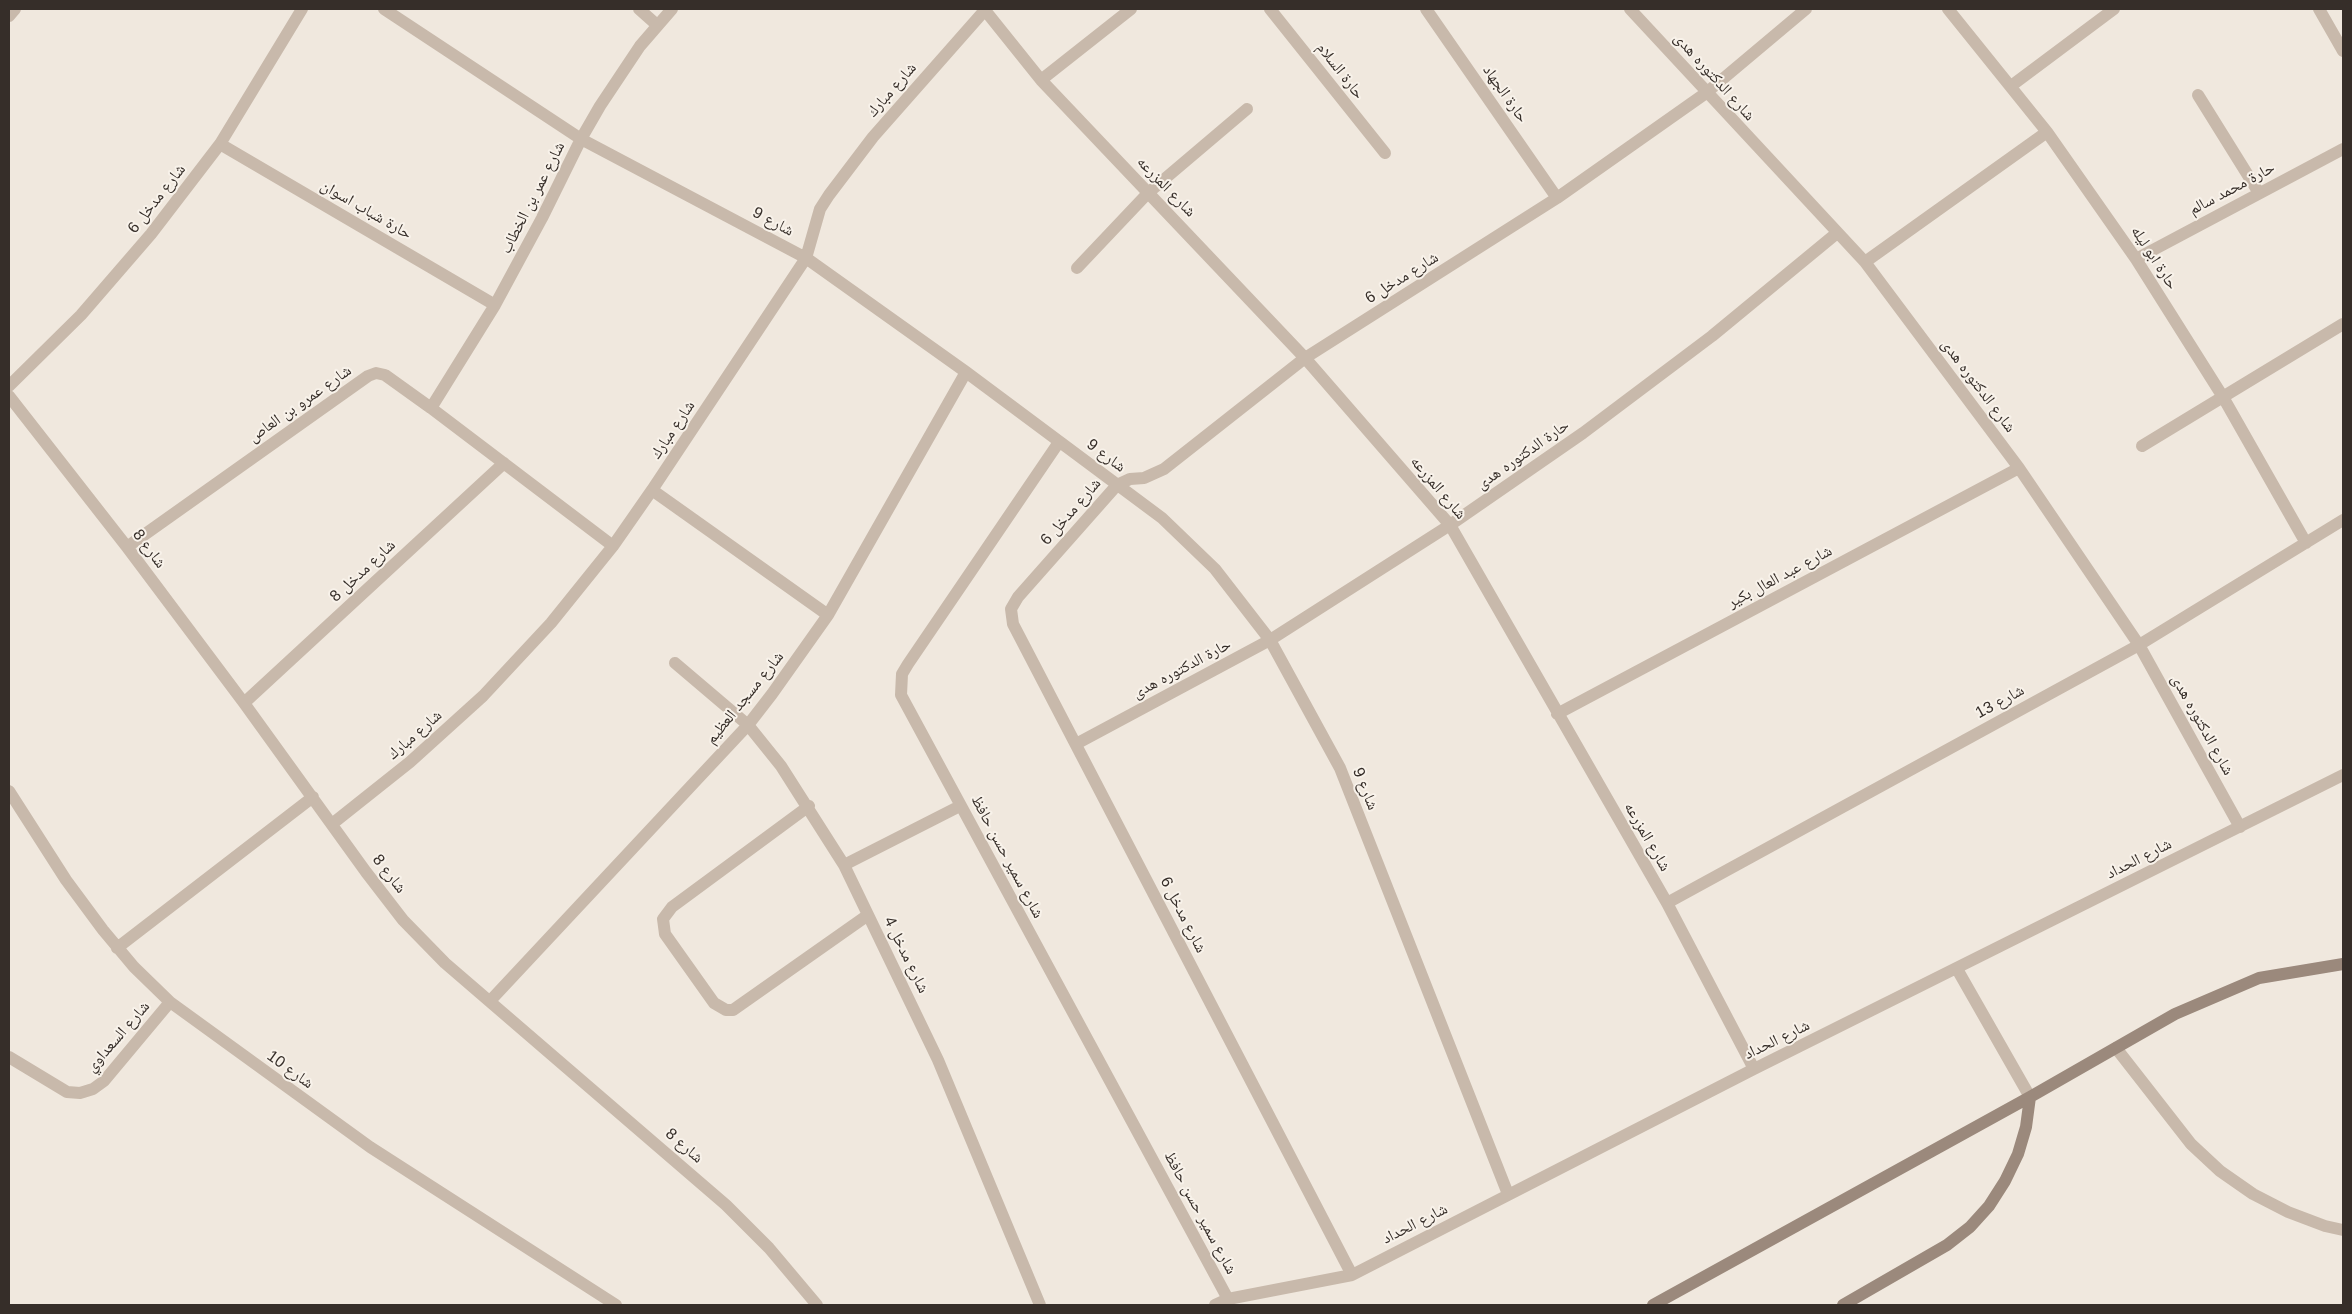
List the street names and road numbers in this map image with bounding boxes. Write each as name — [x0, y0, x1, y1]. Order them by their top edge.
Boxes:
street label: شارع الدكتوره هدى — [1669, 29, 1759, 125]
street label: حارة السلام — [1312, 39, 1368, 103]
street label: شارع مبارك — [863, 59, 921, 121]
street label: حارة الجهاد — [1478, 61, 1532, 127]
street label: شارع عمر بن الخطاب — [497, 139, 569, 257]
street label: شارع المزرعه — [1132, 153, 1200, 221]
street label: حارة محمد سالم — [2186, 158, 2278, 220]
street label: شارع مدخل 6 — [124, 160, 190, 238]
street label: حارة شباب اسوان — [317, 176, 415, 244]
street label: شارع 9 — [749, 203, 797, 241]
street label: حارة ابو ليله — [2126, 223, 2182, 293]
street label: شارع مدخل 6 — [1362, 248, 1442, 308]
street label: شارع الدكتوره هدى — [1937, 335, 2019, 437]
street label: شارع عمرو بن العاص — [245, 361, 355, 447]
street label: شارع مبارك — [647, 397, 699, 463]
street label: حارة الدكتوره هدى — [1473, 416, 1573, 494]
street label: شارع 9 — [1083, 435, 1129, 477]
street label: شارع المزرعه — [1406, 452, 1470, 524]
street label: شارع مدخل 6 — [1037, 474, 1105, 550]
street label: شارع 8 — [128, 526, 170, 572]
street label: شارع مدخل 8 — [326, 536, 400, 606]
street label: شارع عبد العال بكير — [1725, 541, 1835, 613]
street label: حارة الدكتوره هدى — [1129, 635, 1235, 703]
street label: شارع مسجد العظيم — [702, 648, 788, 748]
street label: شارع الدكتوره هدى — [2166, 671, 2238, 779]
street label: شارع 13 — [1972, 681, 2028, 723]
street label: شارع مبارك — [384, 706, 446, 764]
street label: شارع 9 — [1348, 765, 1382, 813]
street label: شارع سمير حسن حافظ — [966, 792, 1048, 922]
street label: شارع المزرعه — [1620, 799, 1674, 875]
street label: شارع الحداد — [2103, 834, 2175, 884]
street label: شارع 8 — [368, 851, 410, 897]
street label: شارع مدخل 6 — [1156, 874, 1210, 956]
street label: شارع مدخل 4 — [879, 914, 933, 996]
street label: شارع السعداوي — [82, 997, 154, 1077]
street label: شارع الحداد — [1741, 1016, 1813, 1064]
street label: شارع 10 — [263, 1047, 317, 1093]
street label: شارع 8 — [661, 1124, 707, 1168]
street label: شارع سمير حسن حافظ — [1159, 1148, 1241, 1278]
street label: شارع الحداد — [1379, 1199, 1451, 1249]

